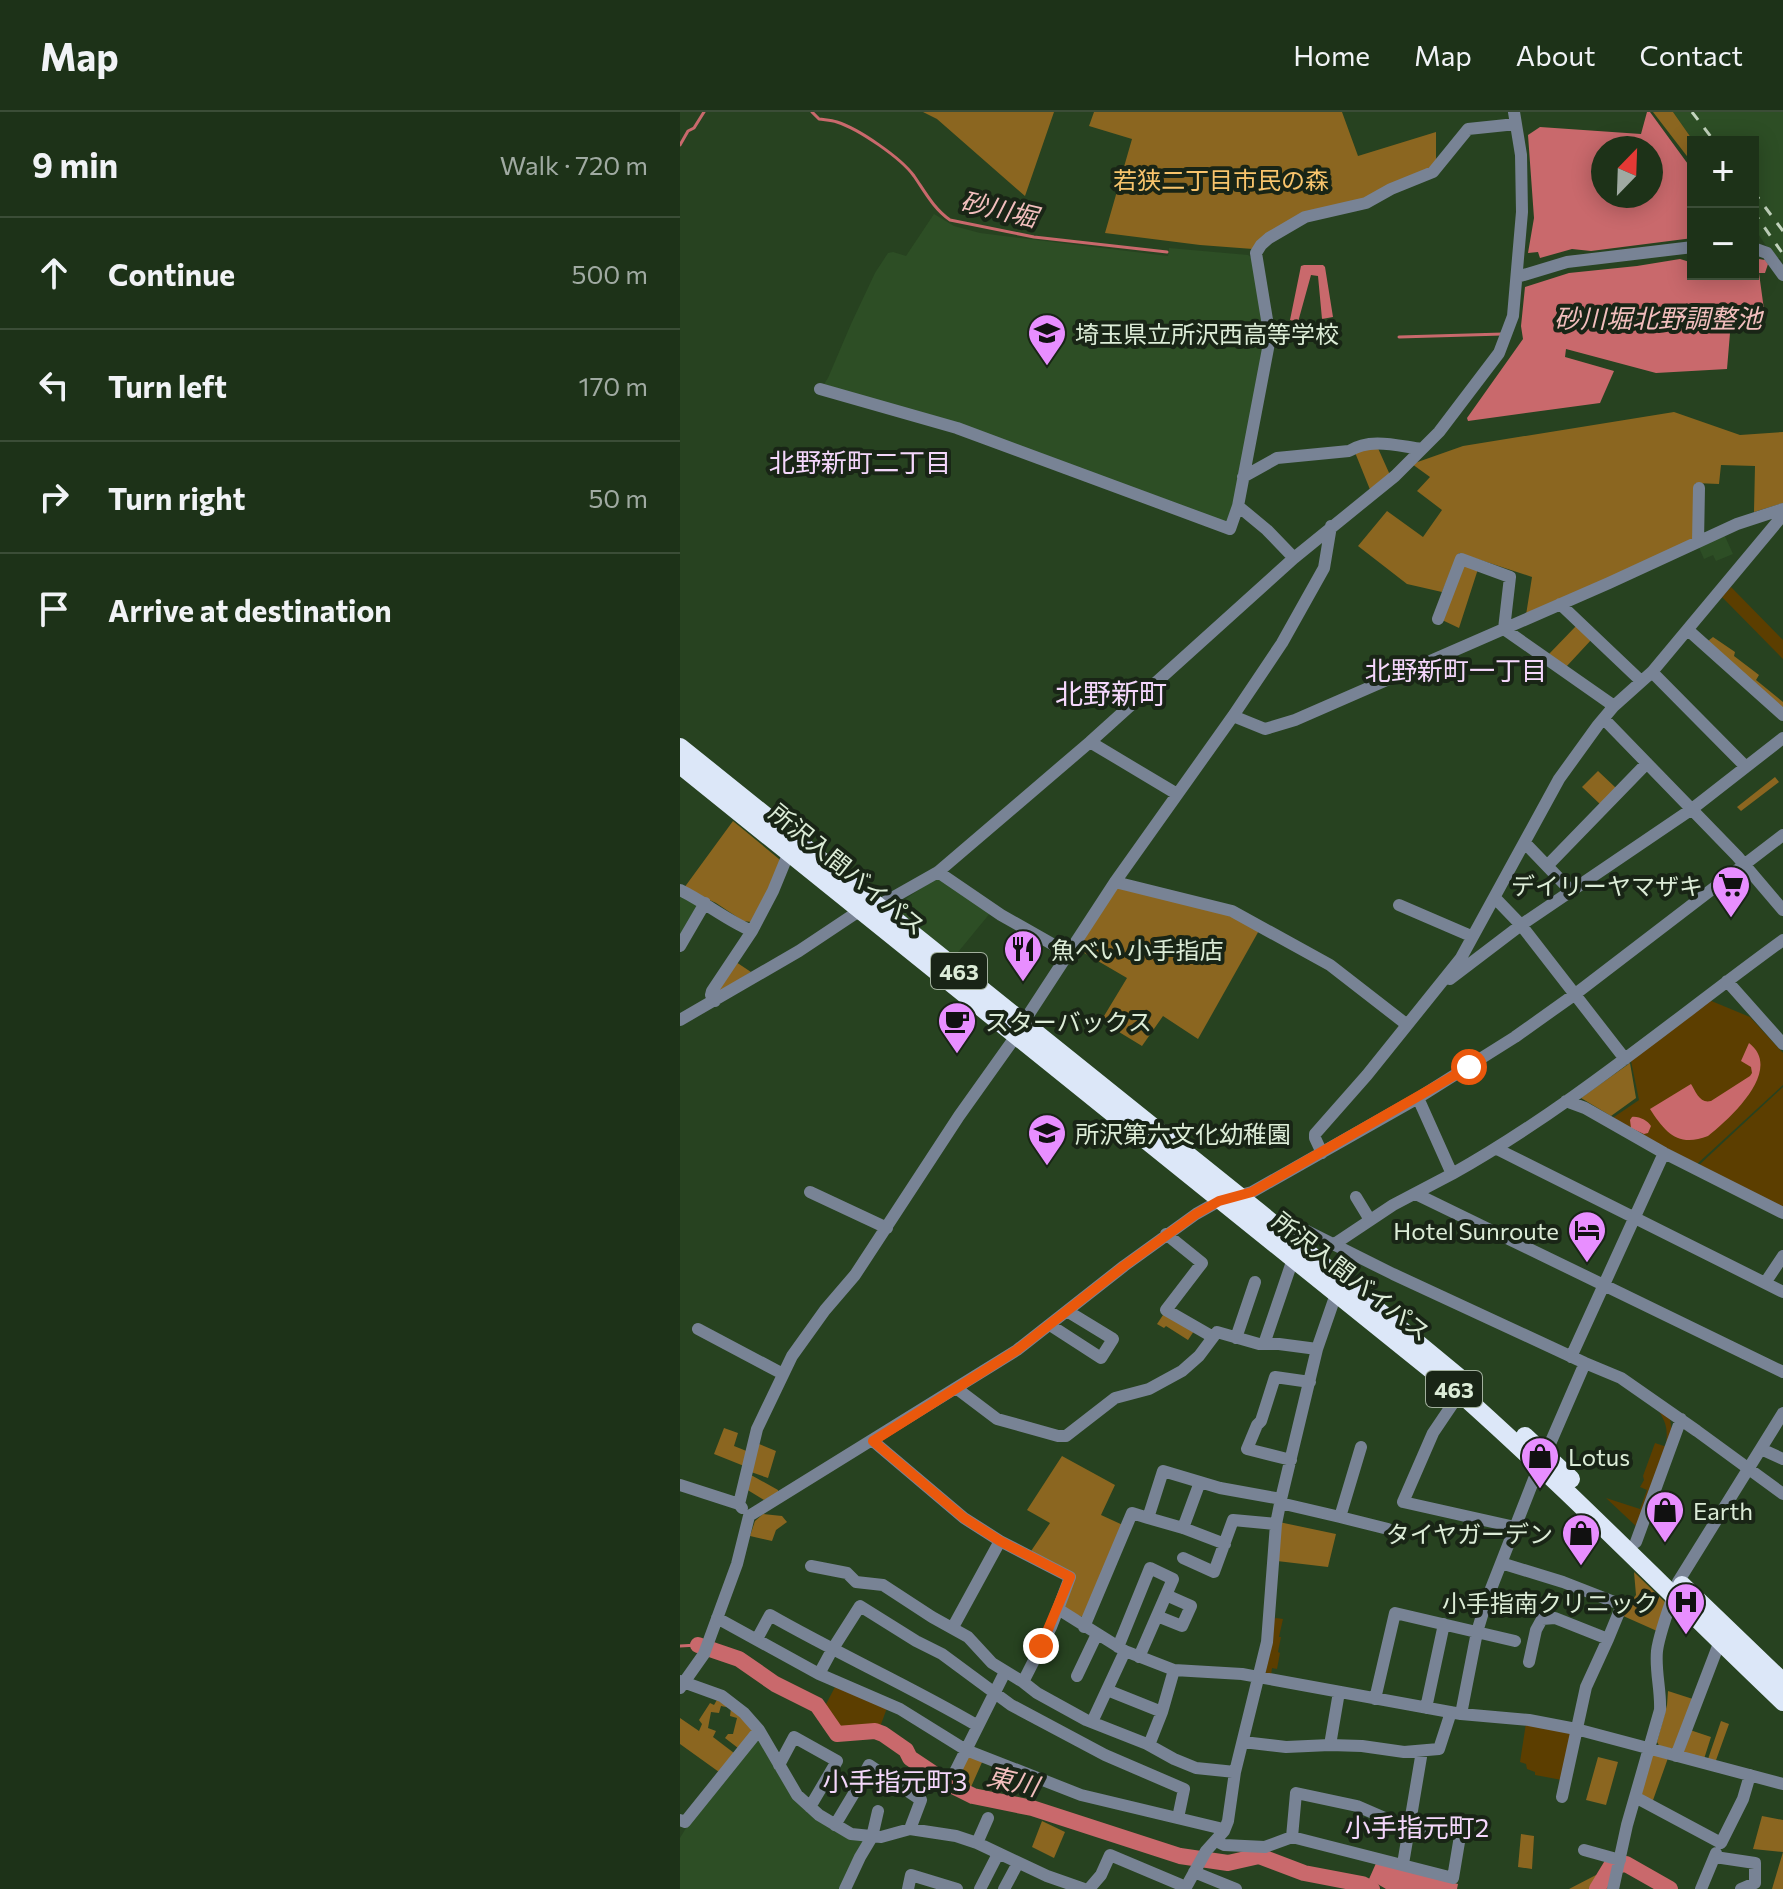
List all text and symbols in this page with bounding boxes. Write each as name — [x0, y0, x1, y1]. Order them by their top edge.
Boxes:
text: Map — [40, 32, 119, 79]
text: Home — [1293, 38, 1370, 72]
text: Map — [1414, 38, 1472, 72]
text: About — [1516, 38, 1596, 72]
text: Contact — [1640, 38, 1743, 72]
north arrow — [1591, 136, 1663, 208]
map controls — [1687, 136, 1759, 280]
button: + — [1687, 136, 1759, 208]
text: 9 min — [32, 143, 118, 185]
text: Walk · 720 m — [500, 149, 648, 180]
park label: 若狭二丁目市民の森 — [1113, 165, 1329, 194]
water label: 砂川堀 — [958, 184, 1044, 233]
button: − — [1687, 208, 1759, 280]
icon: ahead — [32, 251, 76, 295]
text: Continue — [108, 255, 235, 292]
text: 500 m — [571, 258, 648, 289]
water label: 砂川堀北野調整池 — [1554, 302, 1765, 333]
school or university icon: 埼玉県立所沢西高等学校 — [1026, 312, 1068, 367]
place label: 埼玉県立所沢西高等学校 — [1075, 319, 1339, 348]
icon: left — [32, 363, 76, 407]
text: Turn left — [108, 367, 227, 404]
text: 170 m — [579, 370, 648, 401]
district label: 北野新町二丁目 — [769, 446, 951, 477]
icon: right — [32, 475, 76, 519]
text: Turn right — [108, 479, 245, 516]
text: 50 m — [588, 482, 648, 513]
icon: arrive — [32, 587, 76, 631]
text: Arrive at destination — [108, 591, 392, 628]
district label: 北野新町一丁目 — [1365, 654, 1547, 685]
district label: 北野新町 — [1055, 676, 1167, 710]
street label: 所沢入間バイパス — [764, 797, 932, 941]
supermarket icon: デイリーヤマザキ — [1710, 864, 1752, 919]
place label: デイリーヤマザキ — [1511, 871, 1703, 900]
restaurant icon: 魚べい 小手指店 — [1002, 928, 1044, 983]
place label: 魚べい 小手指店 — [1051, 935, 1224, 964]
road number: 463 — [931, 953, 987, 989]
cafe icon: スターバックス — [936, 1000, 978, 1055]
place label: スターバックス — [985, 1007, 1152, 1036]
route start — [1451, 1049, 1487, 1085]
school or university icon: 所沢第六文化幼稚園 — [1026, 1112, 1068, 1167]
place label: 所沢第六文化幼稚園 — [1075, 1119, 1291, 1148]
street label: 所沢入間バイパス — [1268, 1206, 1436, 1346]
hotel icon: Hotel Sunroute — [1566, 1209, 1608, 1264]
place label: Hotel Sunroute — [1393, 1216, 1559, 1245]
road number: 463 — [1426, 1371, 1482, 1407]
shop icon: Lotus — [1519, 1435, 1561, 1490]
place label: Lotus — [1568, 1442, 1630, 1471]
shop icon: Earth — [1644, 1489, 1686, 1544]
place label: Earth — [1693, 1496, 1753, 1525]
shop icon: タイヤガーデン — [1560, 1512, 1602, 1567]
place label: タイヤガーデン — [1386, 1519, 1553, 1548]
hospital icon: 小手指南クリニック — [1665, 1581, 1707, 1636]
place label: 小手指南クリニック — [1442, 1588, 1658, 1617]
route end — [1023, 1628, 1059, 1664]
water label: 東川 — [984, 1759, 1045, 1802]
district label: 小手指元町3 — [823, 1765, 967, 1796]
district label: 小手指元町2 — [1345, 1811, 1489, 1842]

